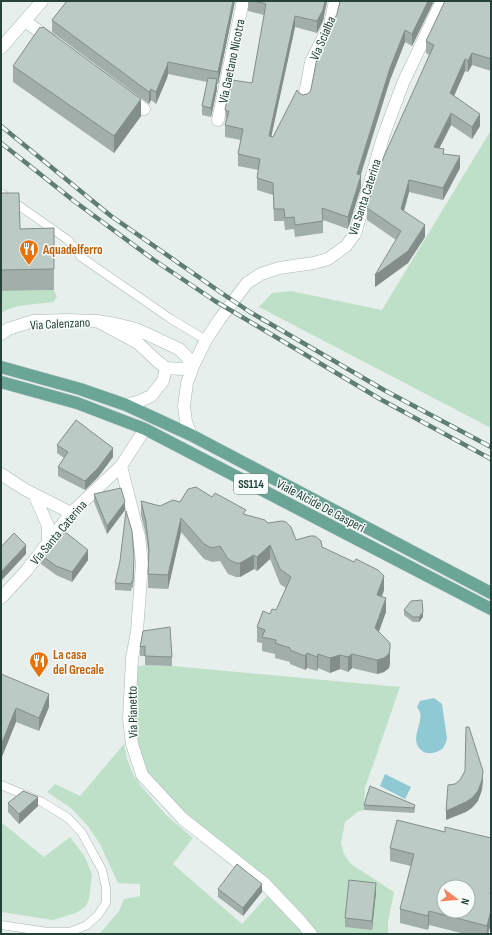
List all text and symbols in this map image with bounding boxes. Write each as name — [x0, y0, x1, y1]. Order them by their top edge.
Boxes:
street label: Via Scialba — [307, 14, 339, 63]
street label: Via Gaetano Nicotra — [215, 17, 249, 105]
street label: Via Santa Caterina — [345, 157, 385, 238]
restaurant icon: Aquadelferro — [18, 238, 40, 266]
place label: Aquadelferro — [42, 242, 103, 258]
street label: Via Calenzano — [30, 314, 91, 334]
road number: SS114 — [234, 474, 268, 494]
street label: Viale Alcide De Gasperi — [274, 476, 368, 536]
street label: Via Santa Caterina — [27, 497, 90, 568]
place label: La casa del Grecale — [53, 647, 104, 678]
restaurant icon: La casa del Grecale — [28, 650, 50, 678]
street label: Via Pianetto — [125, 686, 141, 738]
north arrow — [436, 879, 476, 919]
text: N — [458, 897, 472, 906]

